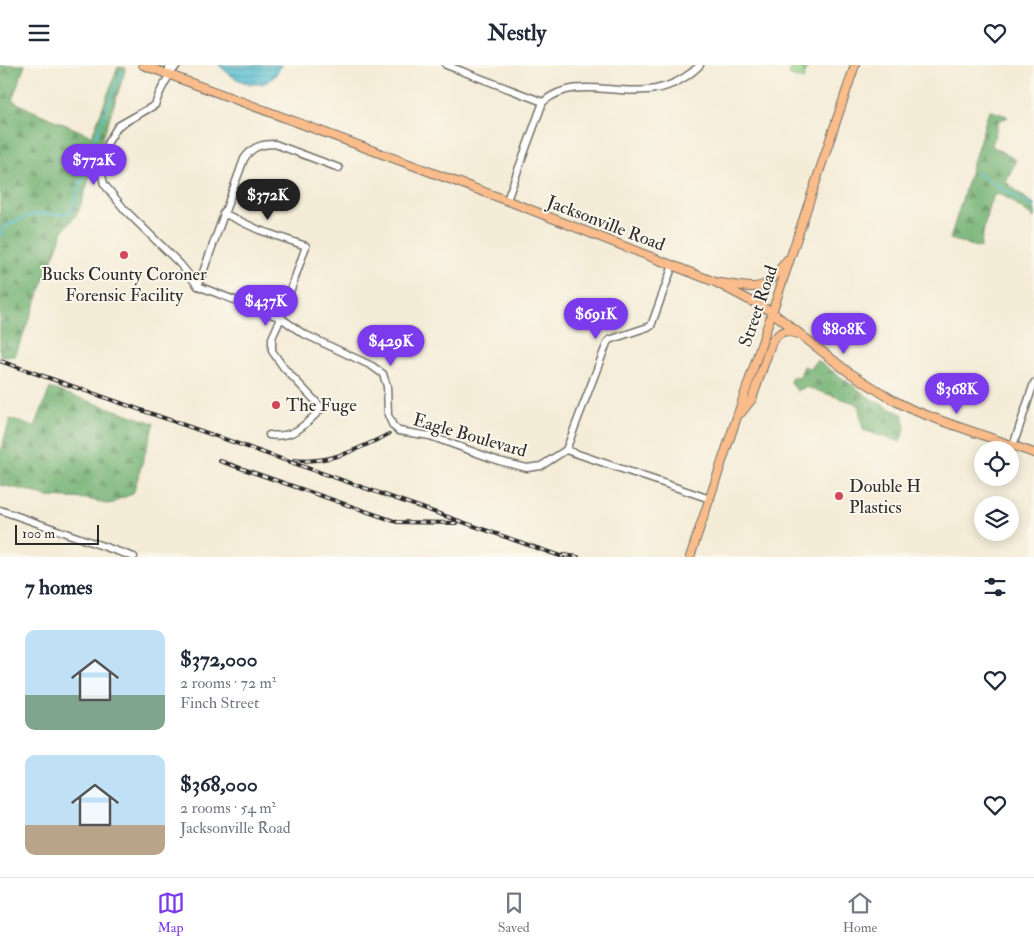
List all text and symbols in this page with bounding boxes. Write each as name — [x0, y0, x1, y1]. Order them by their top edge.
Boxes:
icon: menu — [25, 19, 53, 47]
text: Nestly — [488, 19, 546, 47]
icon: heart — [981, 19, 1009, 47]
pin: $772K — [59, 143, 129, 186]
text: $772K — [72, 150, 116, 170]
pin: $372K — [233, 179, 303, 221]
text: $372K — [247, 185, 289, 205]
street label: Jacksonville Road — [543, 190, 668, 257]
marker: Bucks County Coroner Forensic Facility — [118, 249, 130, 261]
street label: Street Road — [734, 262, 783, 350]
place label: Bucks County Coroner Forensic Facility — [41, 263, 207, 307]
pin: $437K — [231, 285, 301, 327]
text: $437K — [245, 291, 287, 311]
pin: $691K — [561, 297, 631, 340]
text: $691K — [575, 304, 617, 324]
pin: $808K — [809, 313, 879, 355]
text: $808K — [822, 319, 866, 339]
pin: $429K — [356, 325, 426, 367]
text: $429K — [368, 331, 414, 351]
pin: $368K — [922, 373, 992, 415]
text: $368K — [936, 379, 978, 399]
place label: The Fuge — [286, 394, 357, 417]
marker: The Fuge — [270, 399, 282, 411]
street label: Eagle Boulevard — [410, 408, 530, 463]
map controls — [974, 441, 1019, 541]
button: locate — [974, 441, 1019, 486]
place label: Double H Plastics — [849, 475, 921, 519]
marker: Double H Plastics — [833, 490, 845, 502]
button: layers — [974, 496, 1019, 541]
scale bar — [15, 522, 99, 545]
text: 100 m — [22, 525, 55, 542]
icon: filters — [981, 573, 1009, 601]
text: 7 homes — [25, 574, 92, 601]
text: $372,000 — [180, 646, 258, 673]
icon: home — [65, 650, 125, 710]
icon: heart — [981, 666, 1009, 694]
text: 2 rooms · 72 m² — [180, 673, 276, 693]
text: Finch Street — [180, 693, 259, 713]
text: $368,000 — [180, 771, 258, 798]
icon: home — [65, 775, 125, 835]
icon: heart — [981, 791, 1009, 819]
text: 2 rooms · 54 m² — [180, 798, 276, 818]
text: Jacksonville Road — [180, 818, 291, 838]
tab: Map — [157, 889, 185, 936]
tab: Saved — [498, 889, 530, 936]
tab: Home — [843, 889, 877, 936]

